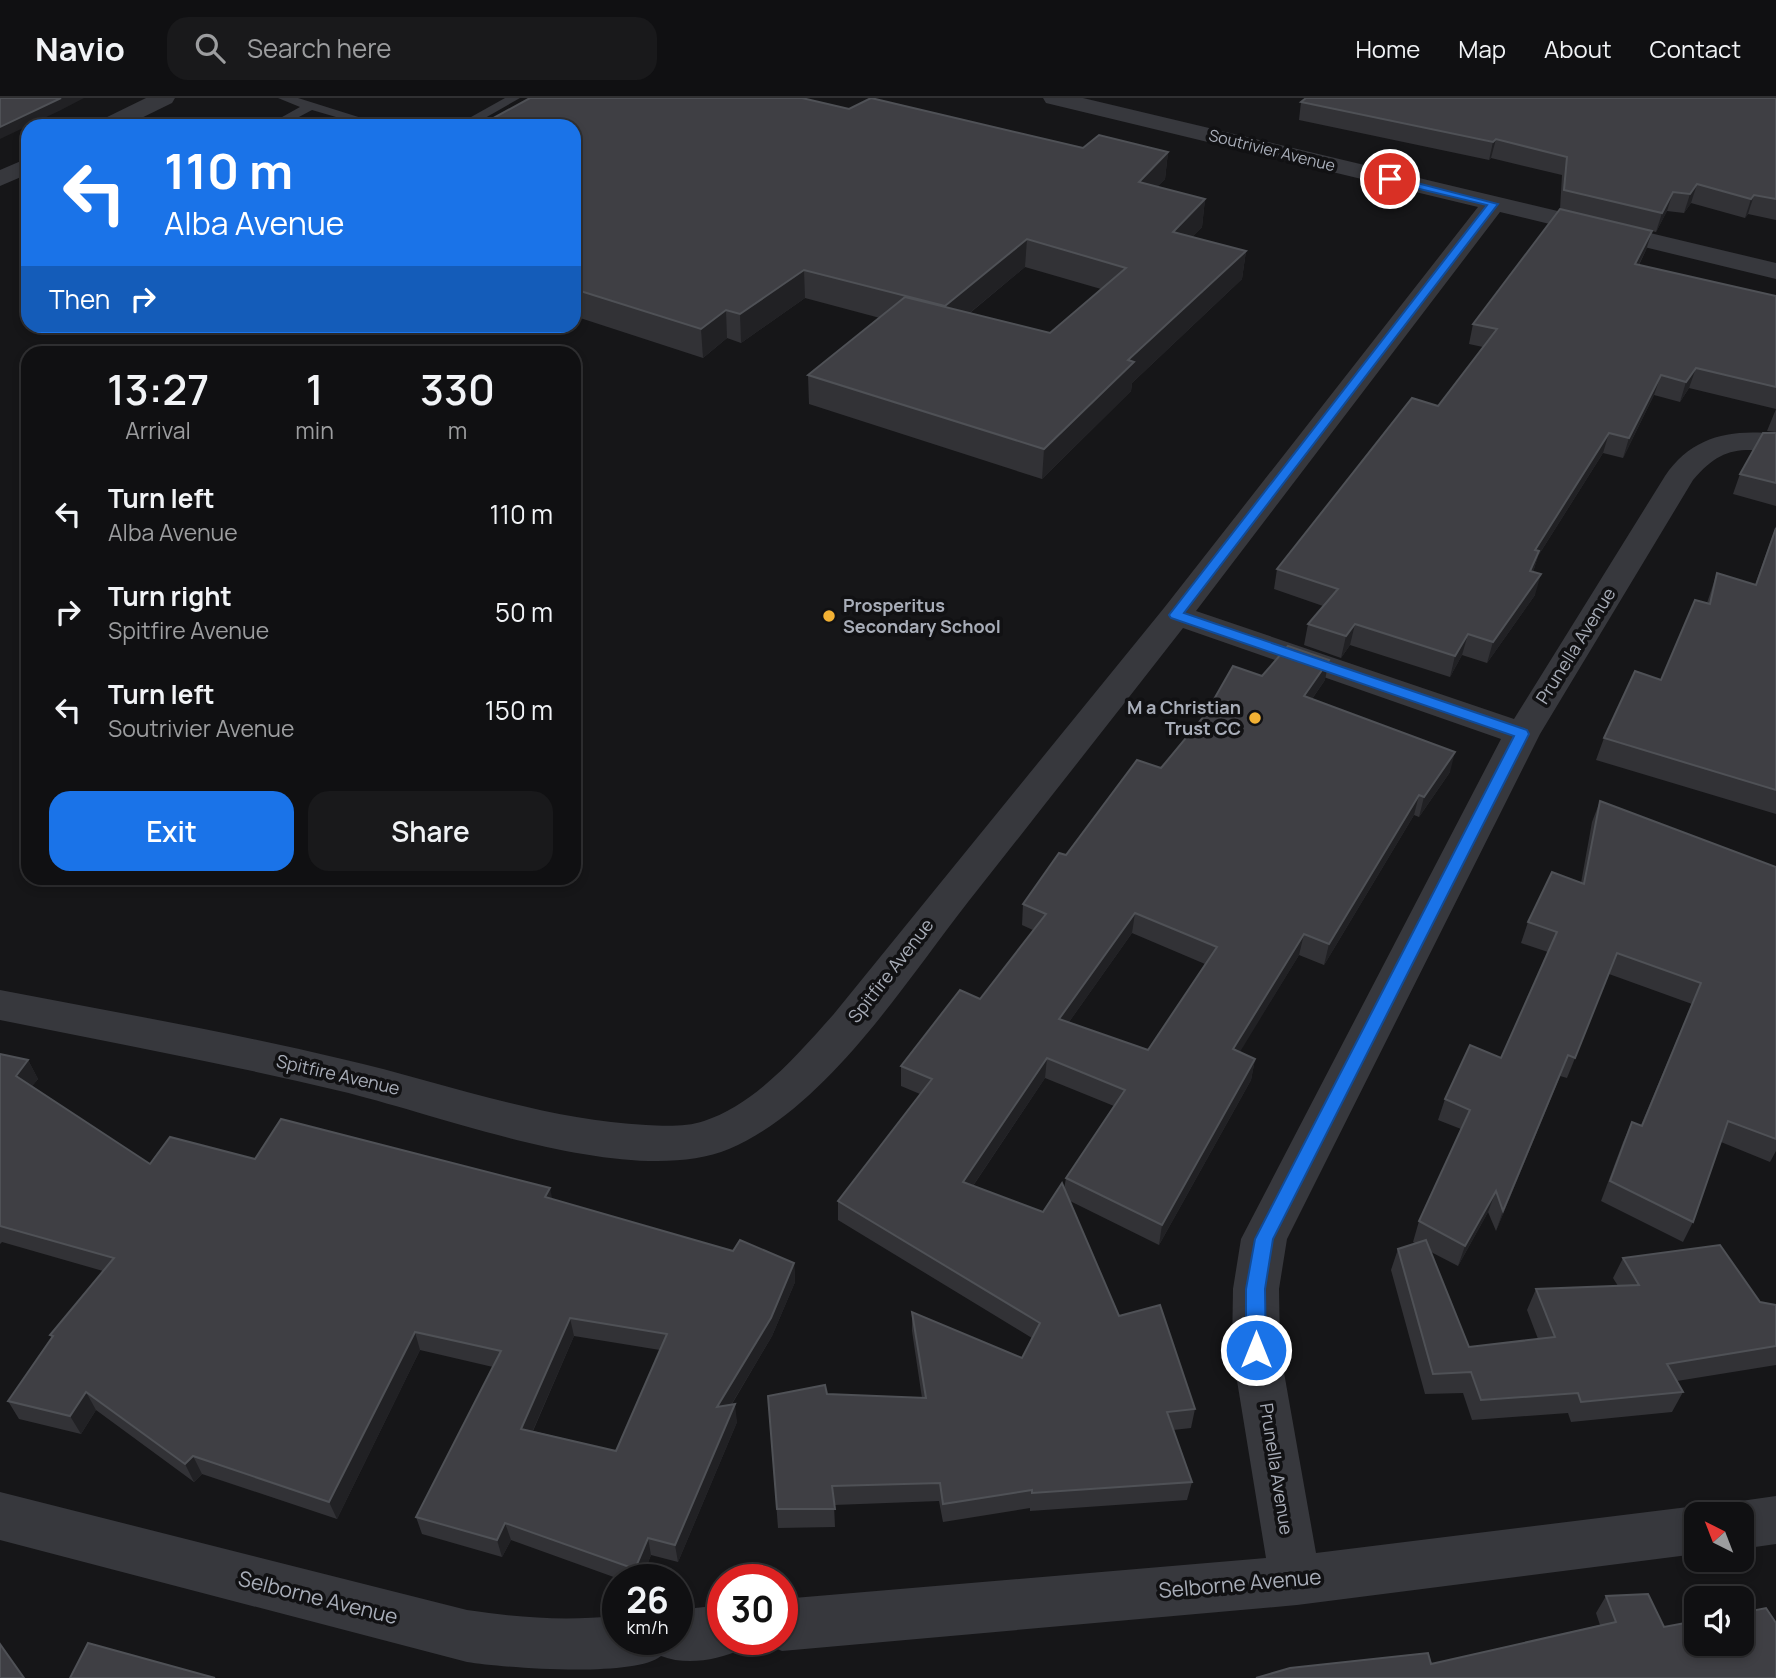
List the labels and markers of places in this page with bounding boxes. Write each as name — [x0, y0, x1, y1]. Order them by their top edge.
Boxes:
pin — [1360, 149, 1420, 209]
place label: Prosperitus Secondary School — [843, 593, 1001, 638]
marker: Prosperitus Secondary School — [821, 608, 837, 624]
place label: M a Christian Trust CC — [1127, 695, 1241, 740]
marker: M a Christian Trust CC — [1247, 710, 1263, 726]

